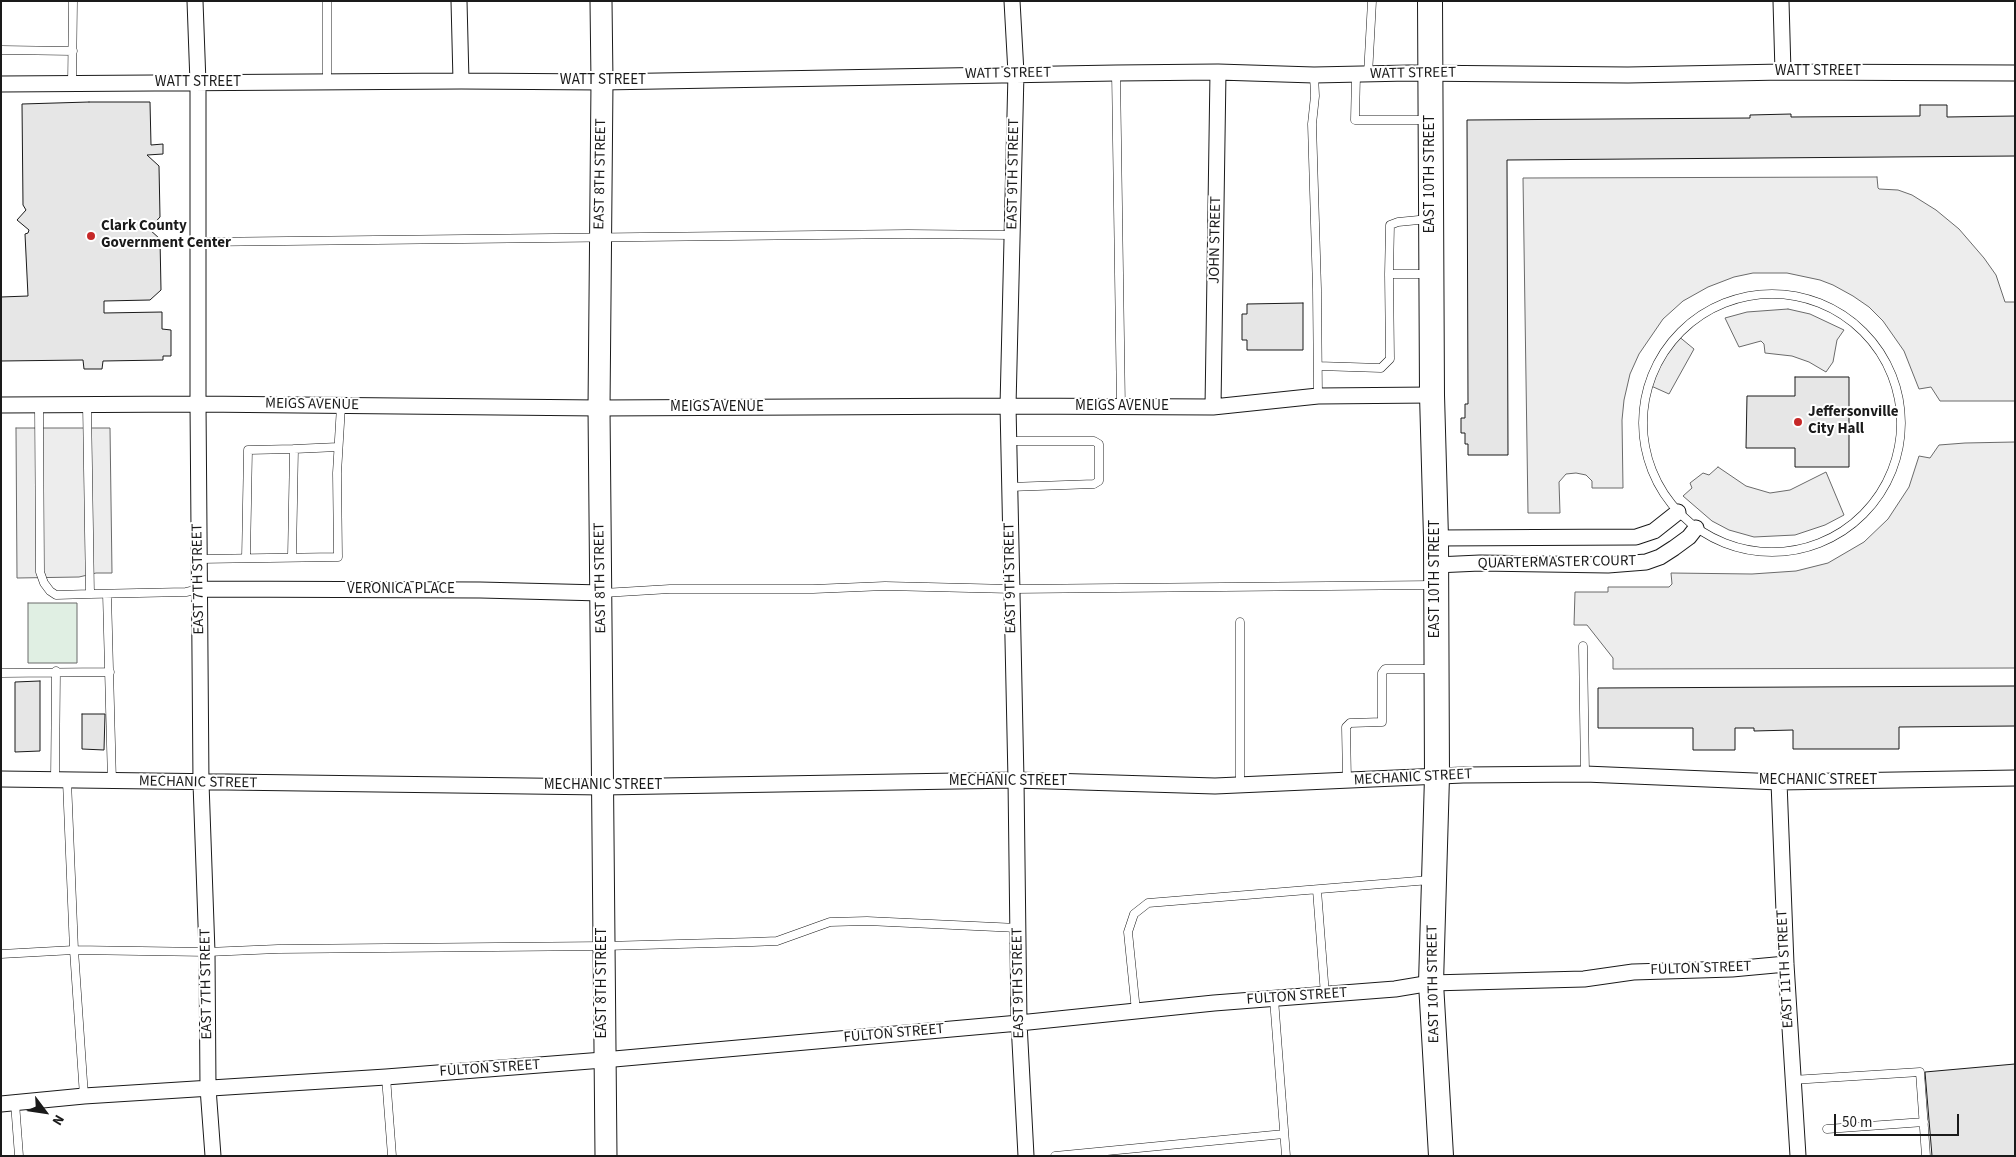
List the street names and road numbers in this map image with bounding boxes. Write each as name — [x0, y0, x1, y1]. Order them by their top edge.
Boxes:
street label: WATT STREET — [1775, 63, 1861, 81]
street label: WATT STREET — [965, 64, 1051, 84]
street label: WATT STREET — [1370, 64, 1456, 84]
street label: WATT STREET — [560, 72, 646, 90]
street label: WATT STREET — [155, 74, 241, 92]
street label: EAST 10TH STREET — [1422, 115, 1440, 233]
street label: EAST 8TH STREET — [591, 118, 611, 230]
street label: EAST 9TH STREET — [1004, 118, 1024, 230]
street label: JOHN STREET — [1206, 196, 1226, 284]
street label: MEIGS AVENUE — [265, 395, 359, 415]
street label: MEIGS AVENUE — [1075, 398, 1169, 416]
street label: MEIGS AVENUE — [670, 399, 764, 417]
street label: EAST 10TH STREET — [1427, 520, 1445, 638]
street label: EAST 8TH STREET — [591, 522, 611, 634]
street label: EAST 9TH STREET — [1001, 522, 1021, 634]
street label: EAST 7TH STREET — [189, 523, 209, 635]
street label: QUARTERMASTER COURT — [1477, 553, 1637, 573]
street label: VERONICA PLACE — [347, 581, 455, 599]
street label: MECHANIC STREET — [1353, 766, 1473, 790]
street label: MECHANIC STREET — [1759, 772, 1877, 790]
street label: MECHANIC STREET — [139, 773, 257, 793]
street label: MECHANIC STREET — [949, 773, 1067, 791]
street label: MECHANIC STREET — [544, 777, 662, 795]
street label: EAST 11TH STREET — [1774, 909, 1798, 1029]
street label: EAST 10TH STREET — [1424, 925, 1444, 1043]
street label: EAST 8TH STREET — [594, 927, 612, 1039]
street label: EAST 9TH STREET — [1009, 927, 1029, 1039]
street label: EAST 7TH STREET — [197, 928, 217, 1040]
street label: FULTON STREET — [1650, 958, 1752, 980]
street label: FULTON STREET — [1246, 984, 1348, 1010]
street label: FULTON STREET — [843, 1021, 945, 1047]
street label: FULTON STREET — [439, 1056, 541, 1082]

